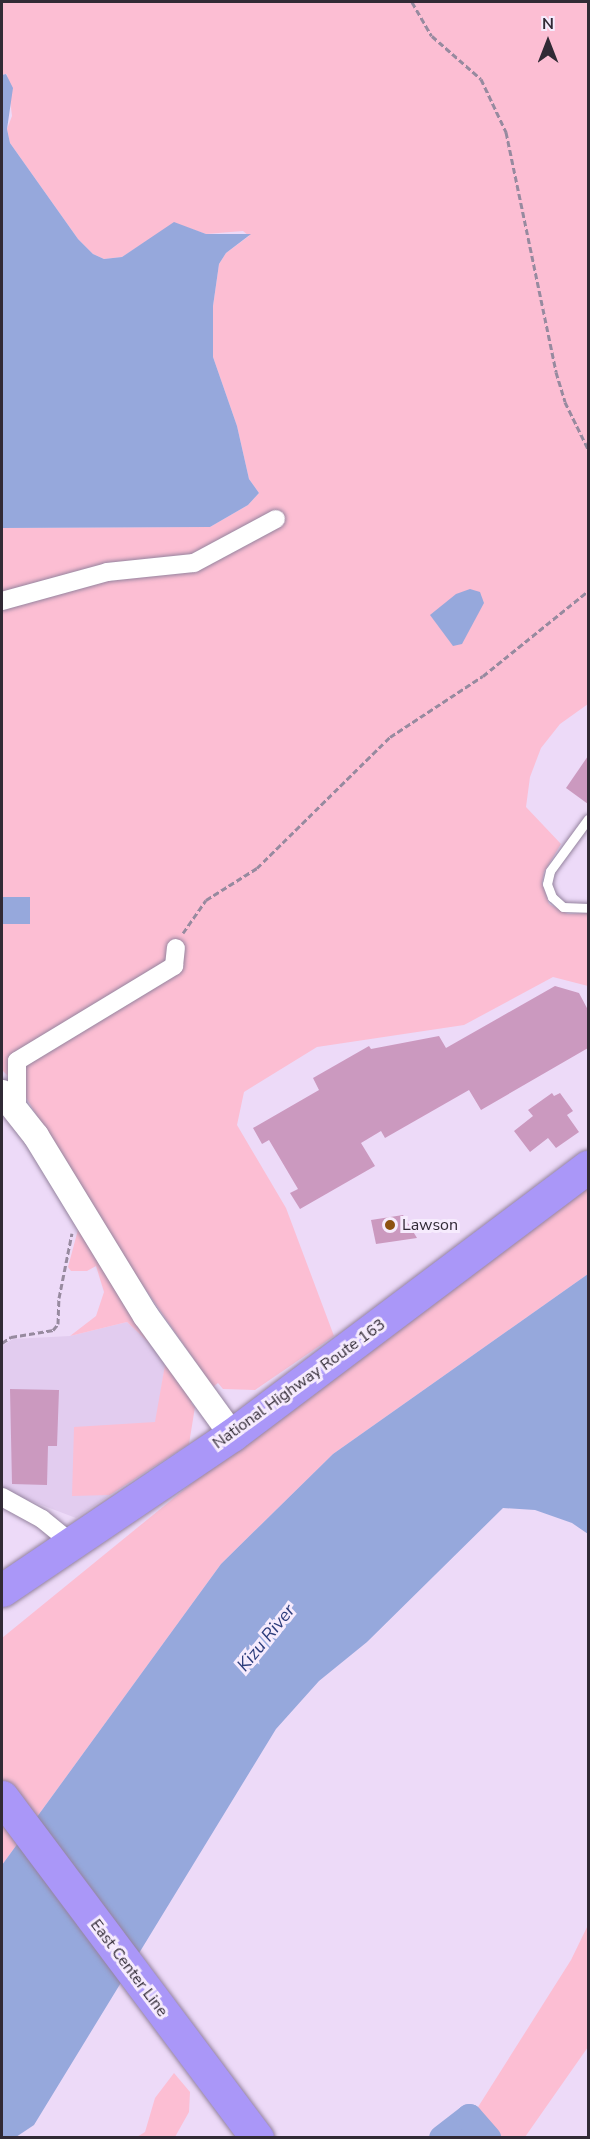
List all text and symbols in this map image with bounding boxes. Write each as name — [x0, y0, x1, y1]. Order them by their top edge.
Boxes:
north arrow — [518, 12, 578, 72]
text: N — [542, 13, 554, 35]
place label: Lawson — [402, 1215, 458, 1235]
marker: Lawson — [383, 1218, 397, 1232]
street label: National Highway Route 163 — [209, 1315, 389, 1453]
water label: Kizu River — [232, 1600, 300, 1676]
street label: East Center Line — [86, 1916, 172, 2020]

